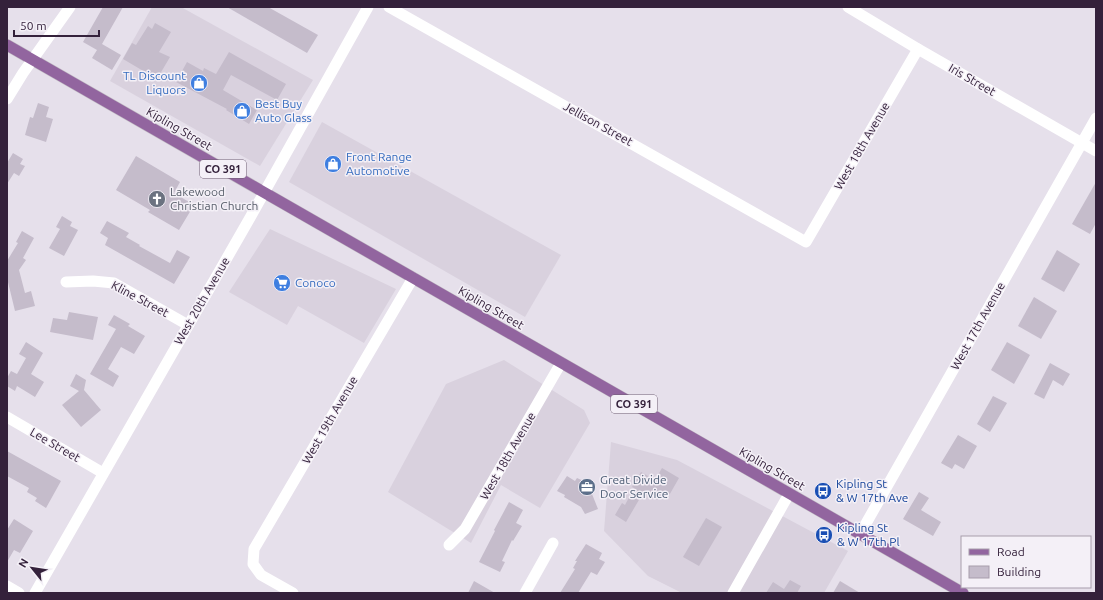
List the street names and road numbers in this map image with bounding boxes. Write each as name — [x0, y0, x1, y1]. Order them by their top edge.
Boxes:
street label: Iris Street — [946, 61, 998, 98]
street label: Jellison Street — [561, 99, 635, 148]
street label: West 18th Avenue — [831, 100, 892, 192]
street label: Kipling Street — [144, 105, 215, 153]
road number: CO 391 — [200, 160, 246, 178]
street label: West 20th Avenue — [171, 255, 232, 347]
street label: Kline Street — [109, 278, 171, 319]
street label: West 17th Avenue — [948, 280, 1007, 372]
street label: Kipling Street — [456, 284, 527, 332]
street label: West 19th Avenue — [299, 374, 360, 466]
road number: CO 391 — [611, 395, 657, 413]
street label: West 18th Avenue — [477, 410, 538, 502]
street label: Lee Street — [28, 425, 83, 464]
street label: Kipling Street — [737, 445, 808, 493]

